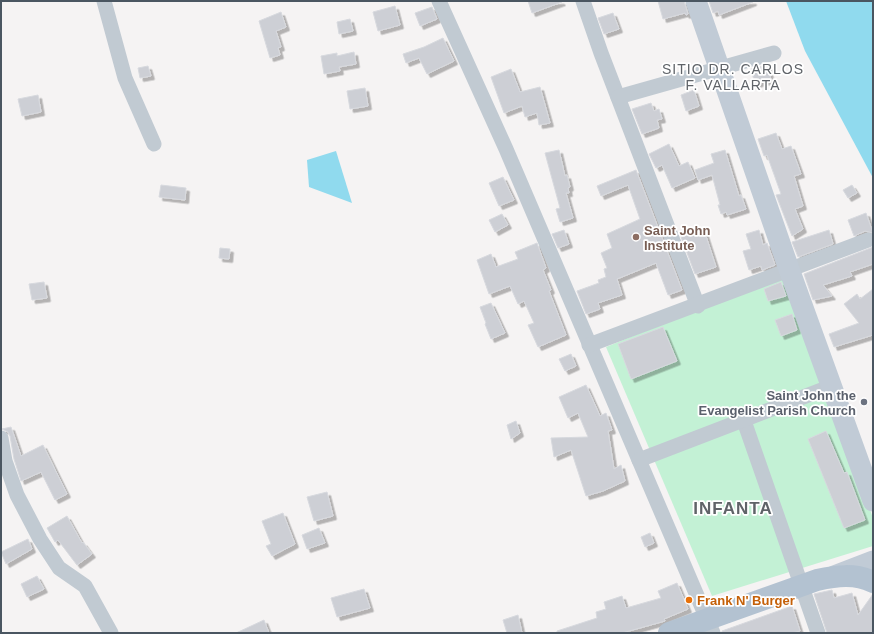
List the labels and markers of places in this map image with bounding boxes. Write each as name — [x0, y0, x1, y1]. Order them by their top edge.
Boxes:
place label: Saint John Institute — [644, 223, 711, 253]
marker: Saint John Institute — [631, 232, 641, 242]
place label: Saint John the Evangelist Parish Church — [699, 388, 856, 418]
marker: Saint John the Evangelist Parish Church — [859, 397, 869, 407]
place label: Frank N' Burger — [697, 593, 795, 608]
marker: Frank N' Burger — [684, 595, 694, 605]

